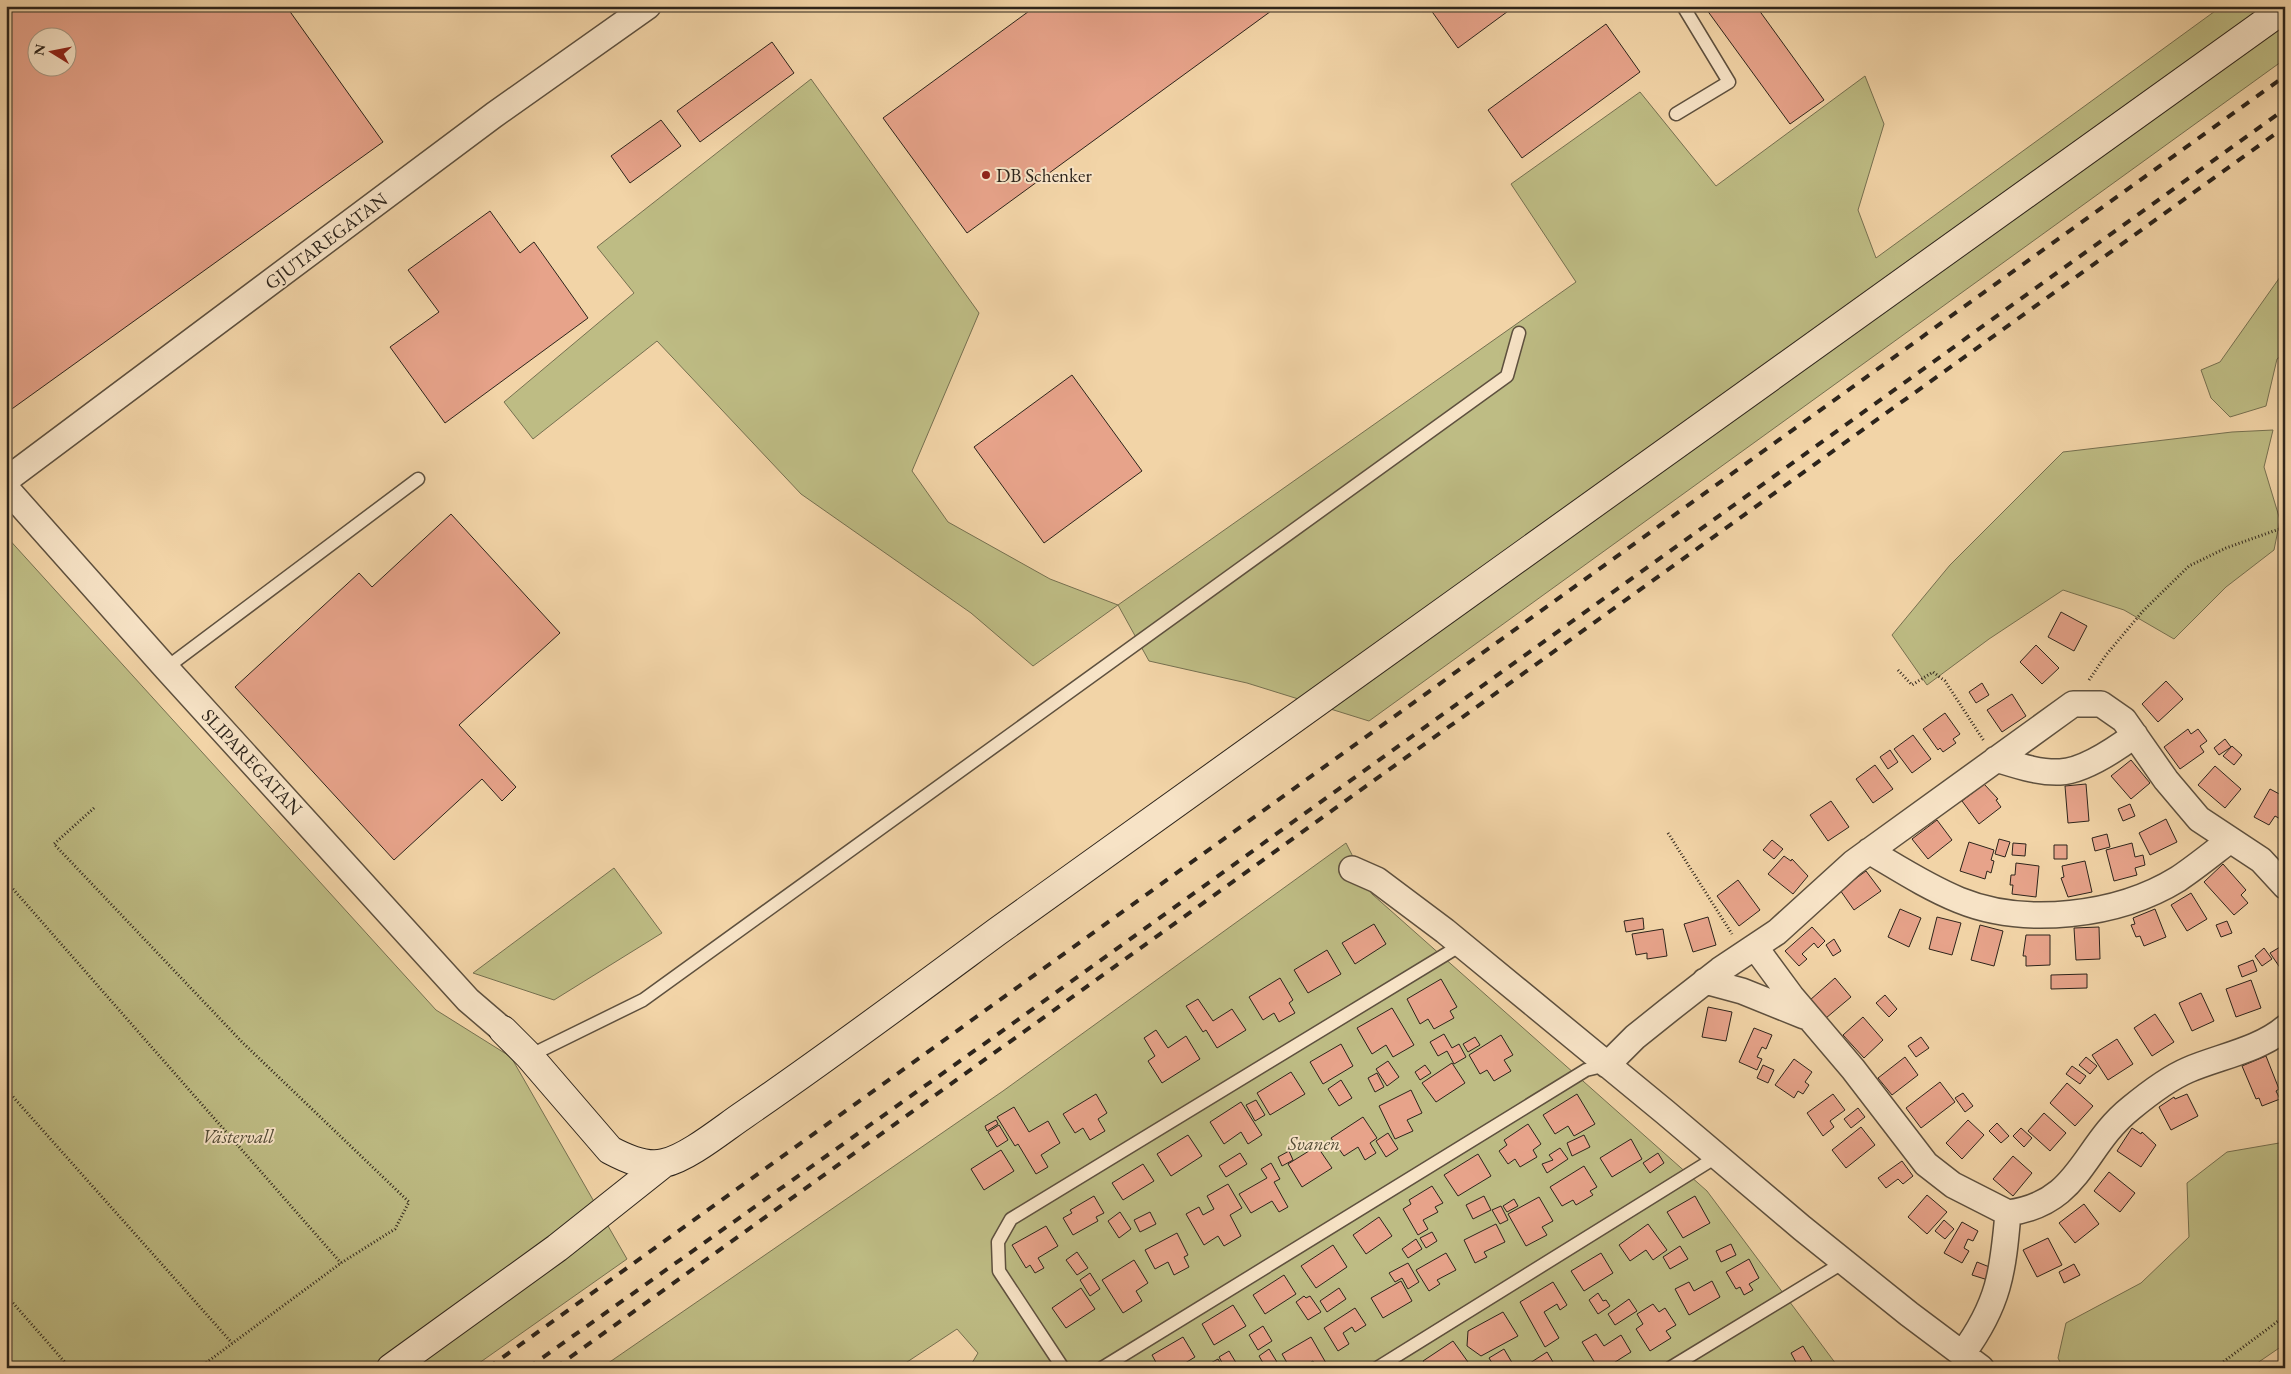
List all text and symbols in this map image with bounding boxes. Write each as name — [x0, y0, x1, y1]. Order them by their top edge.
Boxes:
north arrow — [28, 28, 78, 78]
text: N — [29, 42, 49, 57]
place label: DB Schenker — [996, 163, 1092, 188]
marker: DB Schenker — [980, 169, 992, 181]
street label: GJUTAREGATAN — [260, 187, 392, 295]
street label: SLIPAREGATAN — [196, 703, 308, 821]
park label: Västervall — [202, 1124, 274, 1149]
park label: Svanen — [1287, 1131, 1340, 1156]

